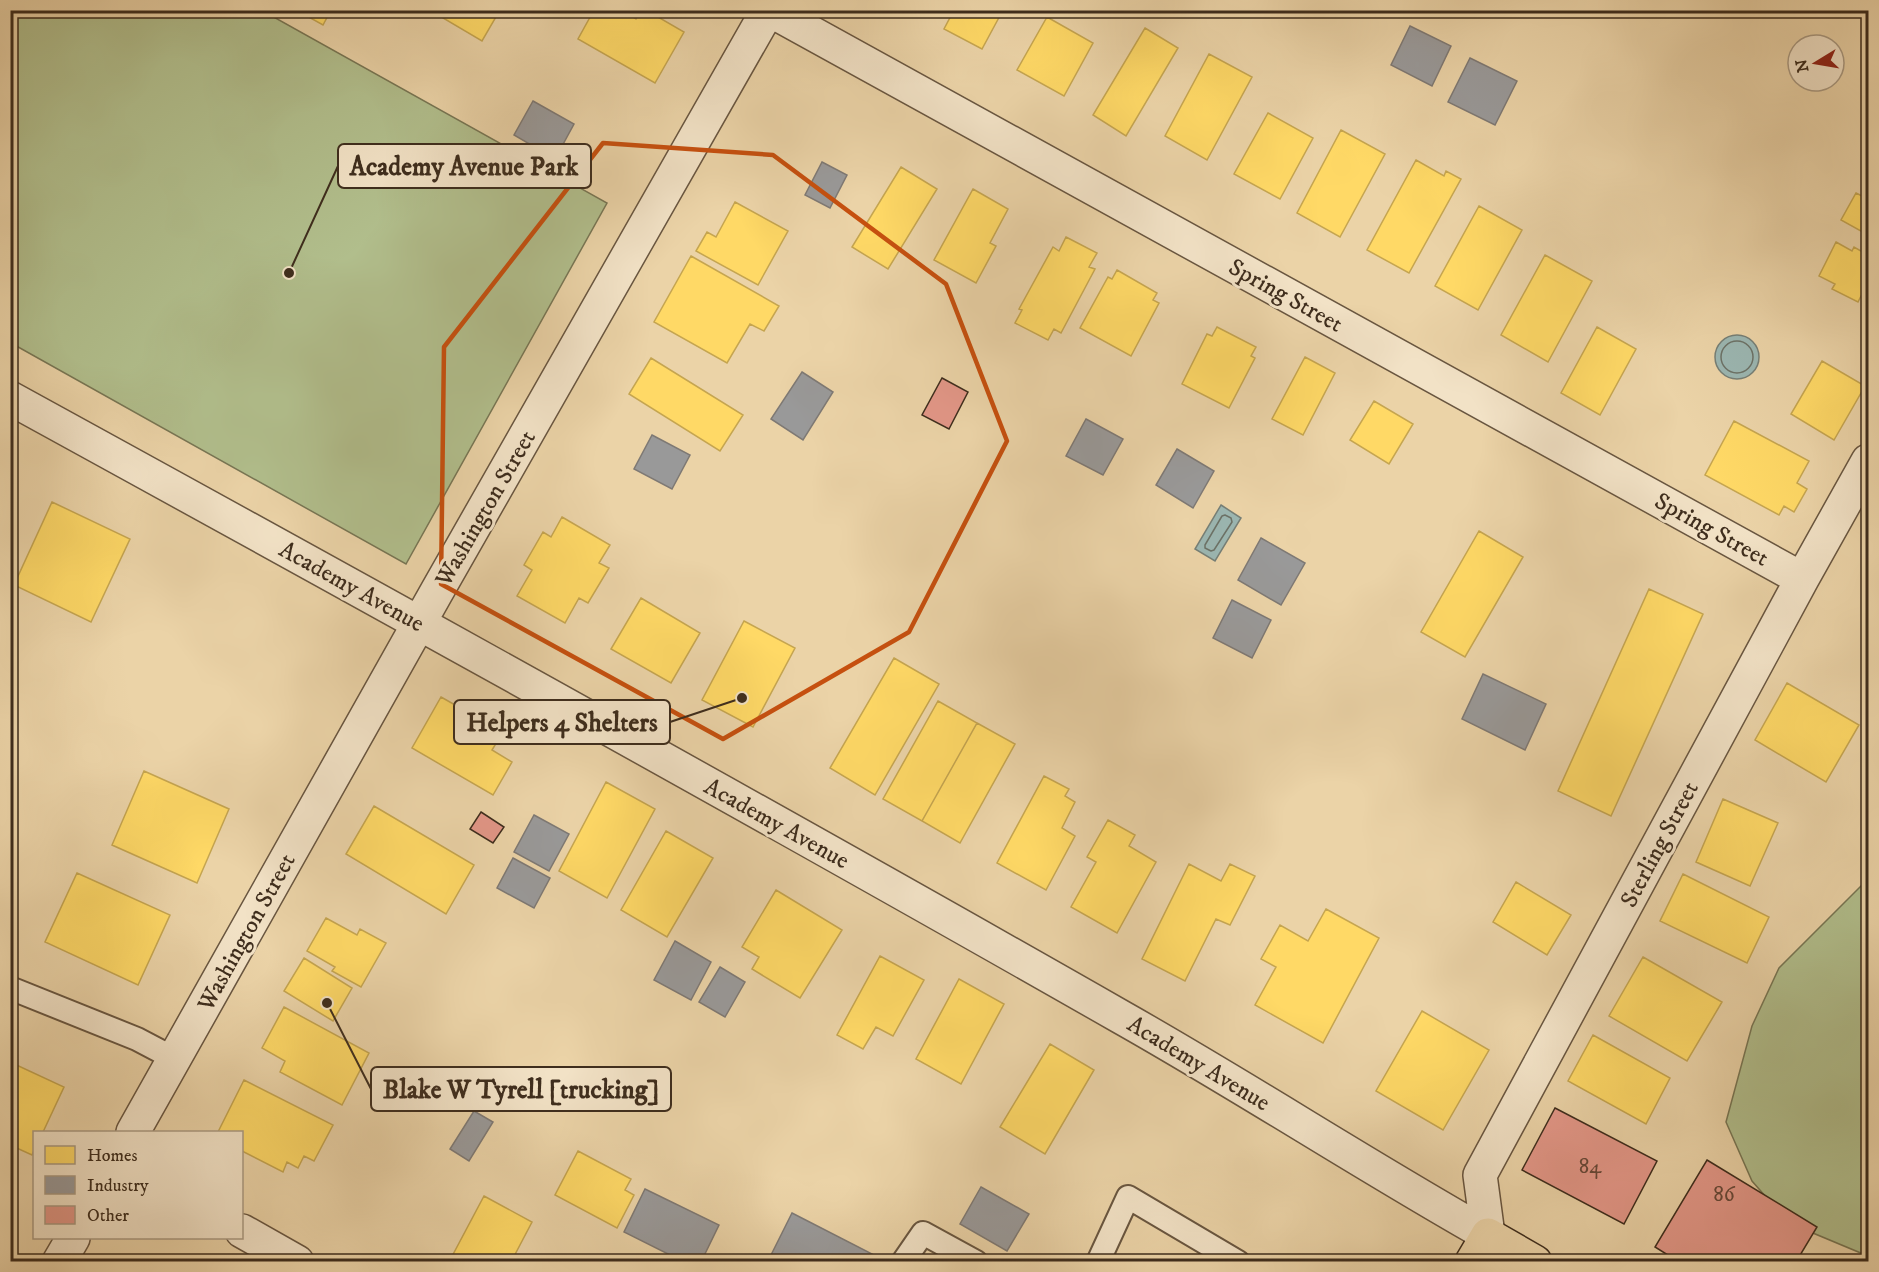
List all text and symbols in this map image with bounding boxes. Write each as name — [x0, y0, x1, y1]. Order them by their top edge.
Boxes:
north arrow — [1786, 33, 1846, 93]
text: N — [1791, 57, 1813, 74]
callout: Academy Avenue Park — [338, 144, 591, 188]
text: Academy Avenue Park — [349, 151, 580, 184]
street label: Spring Street — [1223, 252, 1348, 340]
street label: Washington Street — [428, 425, 543, 593]
street label: Spring Street — [1649, 486, 1774, 574]
street label: Academy Avenue — [274, 535, 429, 639]
callout: Helpers 4 Shelters — [454, 700, 670, 744]
text: Helpers 4 Shelters — [466, 707, 658, 740]
street label: Academy Avenue — [699, 772, 854, 876]
street label: Sterling Street — [1614, 776, 1706, 913]
street label: Washington Street — [191, 848, 303, 1017]
street label: Academy Avenue — [1122, 1009, 1275, 1118]
callout: Blake W Tyrell [trucking] — [371, 1067, 671, 1111]
text: Blake W Tyrell [trucking] — [383, 1074, 659, 1107]
legend — [33, 1131, 243, 1239]
text: Homes — [87, 1145, 138, 1167]
house number: 84 — [1579, 1154, 1602, 1180]
text: Industry — [87, 1175, 149, 1197]
house number: 86 — [1713, 1182, 1736, 1208]
text: Other — [87, 1205, 129, 1227]

